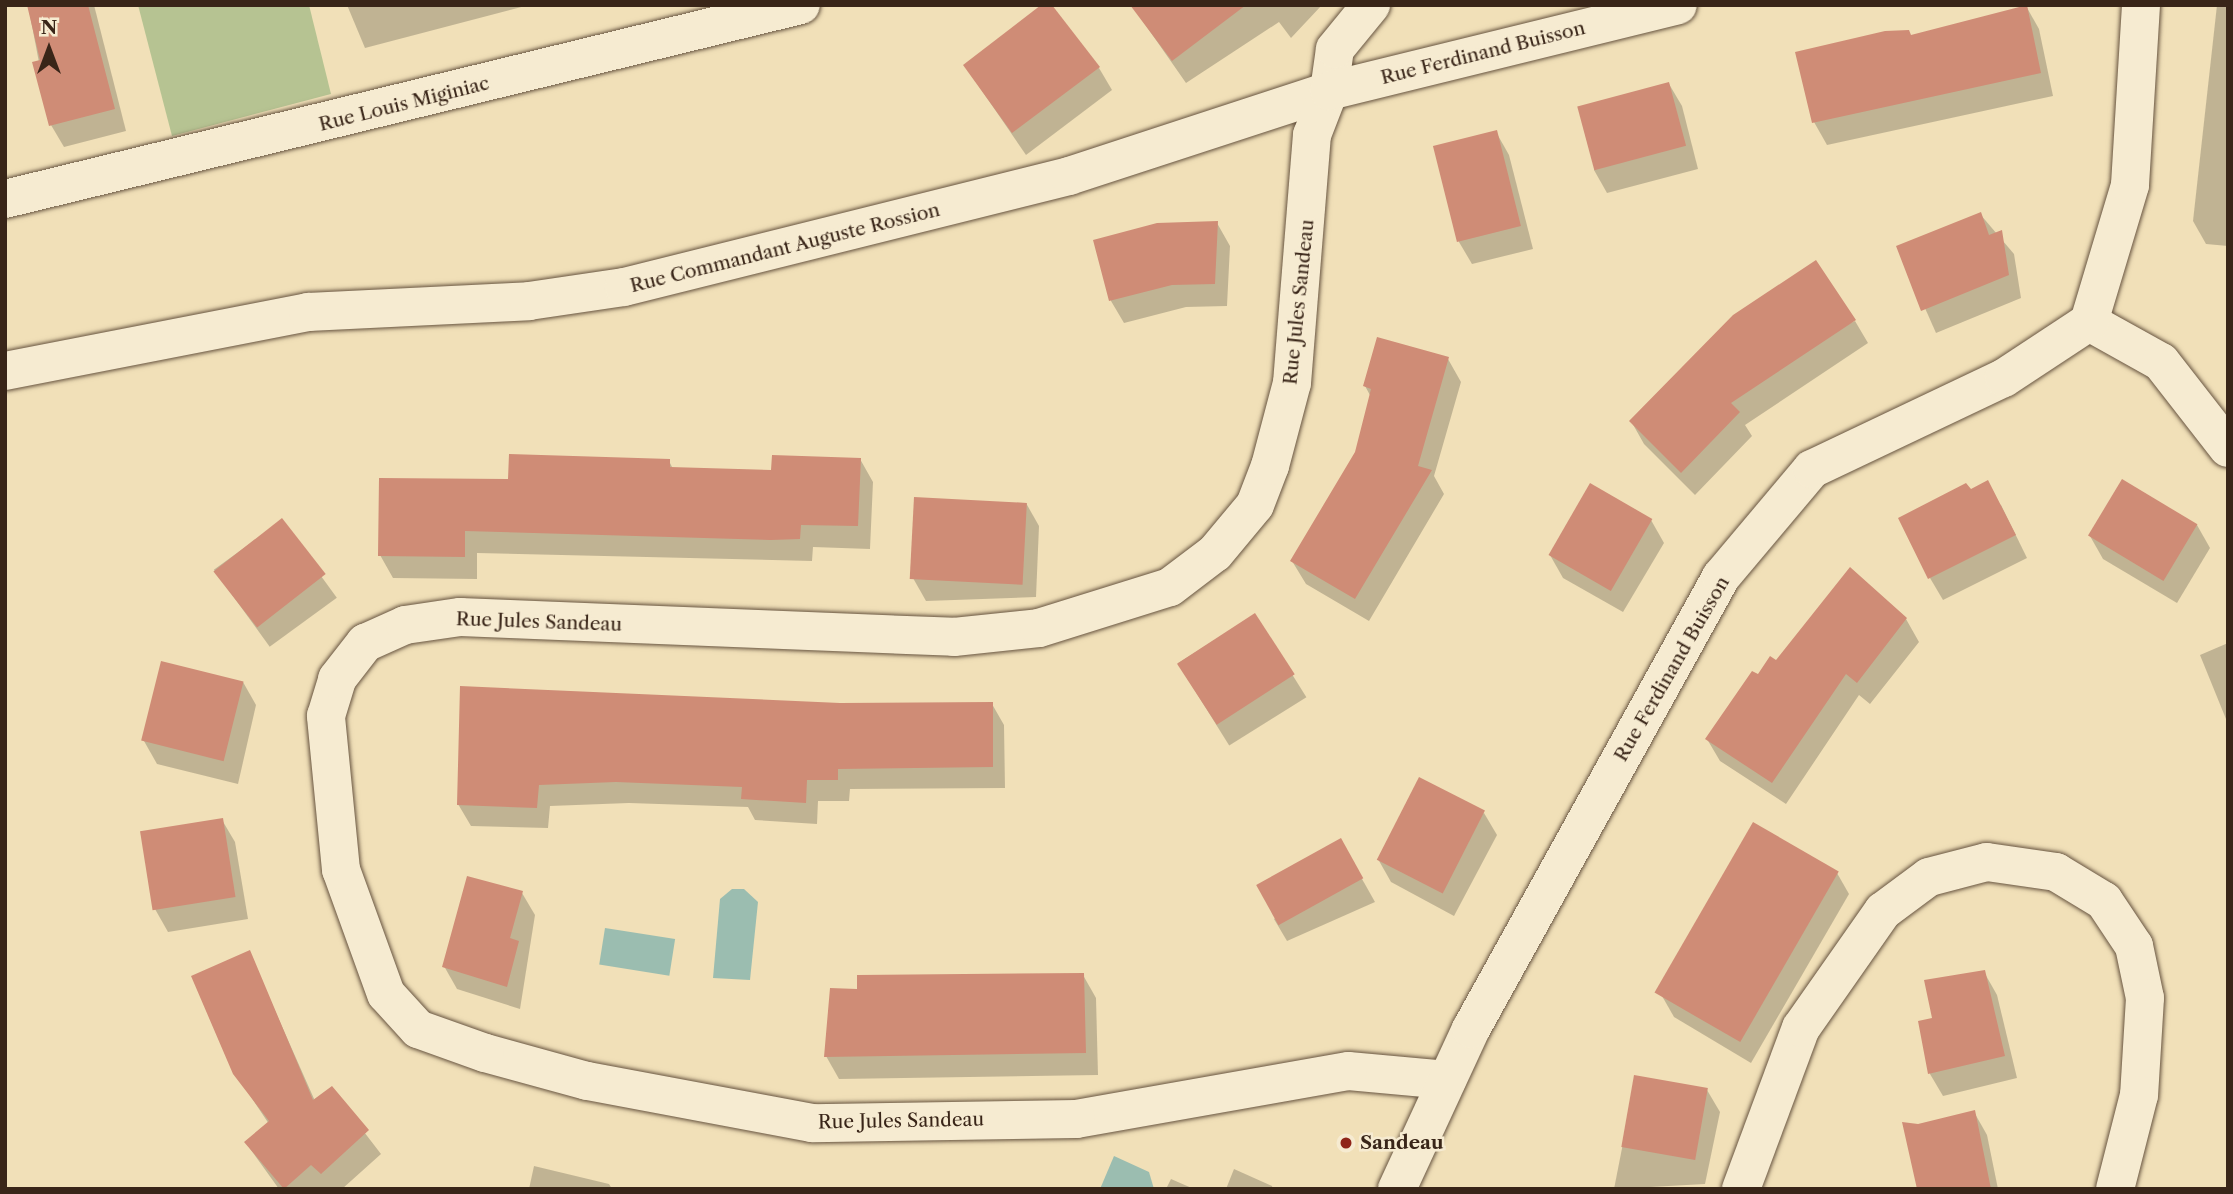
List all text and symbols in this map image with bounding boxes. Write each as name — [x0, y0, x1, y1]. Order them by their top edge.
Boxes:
north arrow — [14, 14, 84, 84]
text: N — [41, 16, 57, 39]
street label: Rue Ferdinand Buisson — [1378, 17, 1588, 89]
street label: Rue Louis Miginiac — [317, 72, 491, 136]
street label: Rue Commandant Auguste Rossion — [627, 198, 943, 298]
street label: Rue Jules Sandeau — [1279, 218, 1319, 386]
street label: Rue Ferdinand Buisson — [1610, 572, 1734, 766]
street label: Rue Jules Sandeau — [455, 608, 623, 636]
street label: Rue Jules Sandeau — [818, 1108, 984, 1134]
place label: Sandeau — [1360, 1132, 1444, 1154]
marker: Sandeau — [1338, 1135, 1354, 1151]

